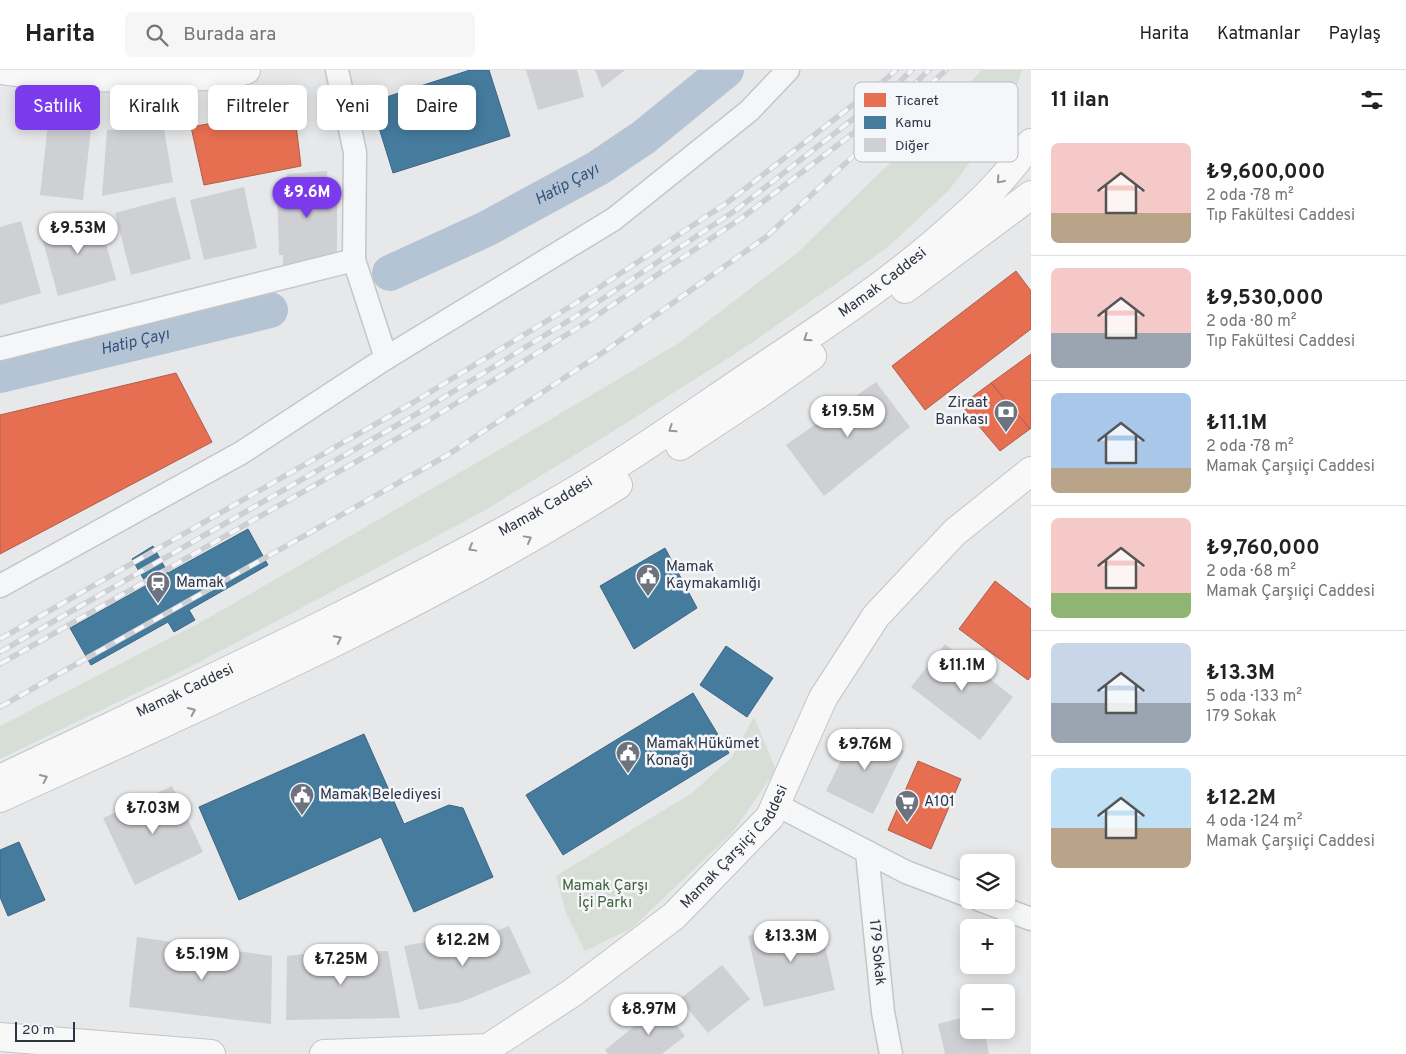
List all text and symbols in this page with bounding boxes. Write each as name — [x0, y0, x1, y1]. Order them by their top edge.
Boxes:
search box — [125, 12, 475, 57]
text: Harita — [25, 20, 95, 50]
icon: search — [143, 21, 171, 49]
text: Burada ara — [183, 23, 276, 47]
text: Harita — [1140, 23, 1189, 46]
text: Katmanlar — [1217, 23, 1300, 46]
text: Paylaş — [1328, 23, 1381, 46]
legend — [854, 82, 1018, 162]
chip: Satılık — [15, 85, 100, 130]
chip: Kiralık — [110, 85, 198, 130]
chip: Filtreler — [208, 85, 307, 130]
chip: Yeni — [317, 85, 388, 130]
chip: Daire — [398, 85, 476, 130]
icon: filters — [1358, 86, 1386, 114]
text: 11 ilan — [1051, 87, 1109, 114]
text: Ticaret — [895, 93, 939, 110]
text: Kamu — [895, 115, 931, 132]
text: Diğer — [895, 138, 930, 155]
water label: Hatip Çayı — [532, 159, 604, 210]
text: ₺9,600,000 — [1206, 159, 1325, 186]
icon: home — [1091, 163, 1151, 223]
one-way arrow — [997, 175, 1006, 184]
pin: ₺9.6M — [272, 176, 342, 219]
text: ₺9.6M — [283, 183, 331, 203]
text: 2 oda · 78 m² — [1206, 186, 1294, 206]
text: Tıp Fakültesi Caddesi — [1206, 206, 1355, 226]
pin: ₺9.53M — [37, 212, 119, 255]
text: ₺9.53M — [50, 219, 106, 239]
street label: Mamak Caddesi — [835, 244, 931, 322]
text: ₺9,530,000 — [1206, 285, 1324, 312]
icon: home — [1091, 288, 1151, 348]
text: 2 oda · 80 m² — [1206, 312, 1297, 332]
water label: Hatip Çayı — [99, 324, 173, 360]
one-way arrow — [803, 332, 812, 341]
text: Tıp Fakültesi Caddesi — [1206, 332, 1355, 352]
place label: Ziraat Bankası — [935, 394, 988, 430]
pin: ₺19.5M — [807, 396, 889, 438]
bank icon: Ziraat Bankası — [993, 399, 1019, 433]
text: ₺19.5M — [821, 402, 875, 422]
text: ₺11.1M — [1206, 410, 1267, 437]
icon: home — [1091, 413, 1151, 473]
one-way arrow — [668, 423, 678, 432]
text: 2 oda · 78 m² — [1206, 437, 1294, 457]
text: Mamak Çarşıiçi Caddesi — [1206, 457, 1375, 477]
street label: Mamak Caddesi — [495, 473, 596, 541]
one-way arrow — [523, 535, 532, 545]
text: ₺9,760,000 — [1206, 535, 1320, 562]
icon: home — [1091, 538, 1151, 598]
one-way arrow — [469, 541, 478, 551]
place label: Mamak Kaymakamlığı — [666, 558, 761, 594]
text: 2 oda · 68 m² — [1206, 562, 1296, 582]
public building icon: Mamak Kaymakamlığı — [635, 563, 661, 597]
station icon: Mamak — [145, 570, 171, 604]
place label: Mamak — [176, 574, 224, 593]
text: Mamak Çarşıiçi Caddesi — [1206, 582, 1375, 602]
one-way arrow — [333, 635, 342, 646]
pin: ₺11.1M — [921, 650, 1003, 692]
text: ₺11.1M — [939, 656, 985, 676]
street label: Mamak Caddesi — [134, 660, 237, 722]
text: ₺13.3M — [1206, 660, 1275, 687]
icon: home — [1091, 663, 1151, 723]
text: 5 oda · 133 m² — [1206, 687, 1302, 707]
one-way arrow — [187, 706, 196, 717]
text: 179 Sokak — [1206, 707, 1277, 727]
pin: ₺9.76M — [824, 728, 906, 771]
place label: Mamak Hükümet Konağı — [646, 735, 760, 771]
text: ₺9.76M — [838, 735, 892, 755]
public building icon: Mamak Hükümet Konağı — [615, 740, 641, 774]
one-way arrow — [39, 774, 48, 785]
public building icon: Mamak Belediyesi — [289, 782, 315, 816]
street label: Mamak Çarşıiçi Caddesi — [677, 782, 793, 913]
text: ₺12.2M — [1206, 785, 1276, 812]
place label: Mamak Belediyesi — [320, 786, 441, 805]
icon: home — [1091, 788, 1151, 848]
supermarket icon: A101 — [894, 789, 920, 823]
pin: ₺7.03M — [112, 792, 194, 835]
place label: A101 — [924, 793, 955, 812]
text: ₺7.03M — [126, 799, 180, 819]
text: 4 oda · 124 m² — [1206, 812, 1302, 832]
text: Mamak Çarşıiçi Caddesi — [1206, 832, 1375, 852]
map controls — [960, 854, 1015, 1039]
button: layers — [960, 854, 1015, 909]
park label: Mamak Çarşı İçi Parkı — [562, 877, 648, 913]
street label: 179 Sokak — [864, 918, 890, 987]
button: + — [960, 919, 1015, 974]
pin: ₺13.3M — [750, 920, 832, 963]
pin: ₺12.2M — [422, 924, 504, 967]
text: ₺13.3M — [765, 927, 817, 947]
text: ₺12.2M — [436, 931, 490, 951]
pin: ₺5.19M — [161, 938, 243, 981]
pin: ₺7.25M — [300, 944, 382, 986]
text: ₺5.19M — [175, 945, 229, 965]
text: ₺7.25M — [314, 950, 368, 970]
button: − — [960, 984, 1015, 1039]
pin: ₺8.97M — [608, 994, 690, 1036]
text: ₺8.97M — [621, 1000, 677, 1020]
scale bar — [15, 1019, 75, 1042]
text: 20 m — [22, 1022, 55, 1039]

